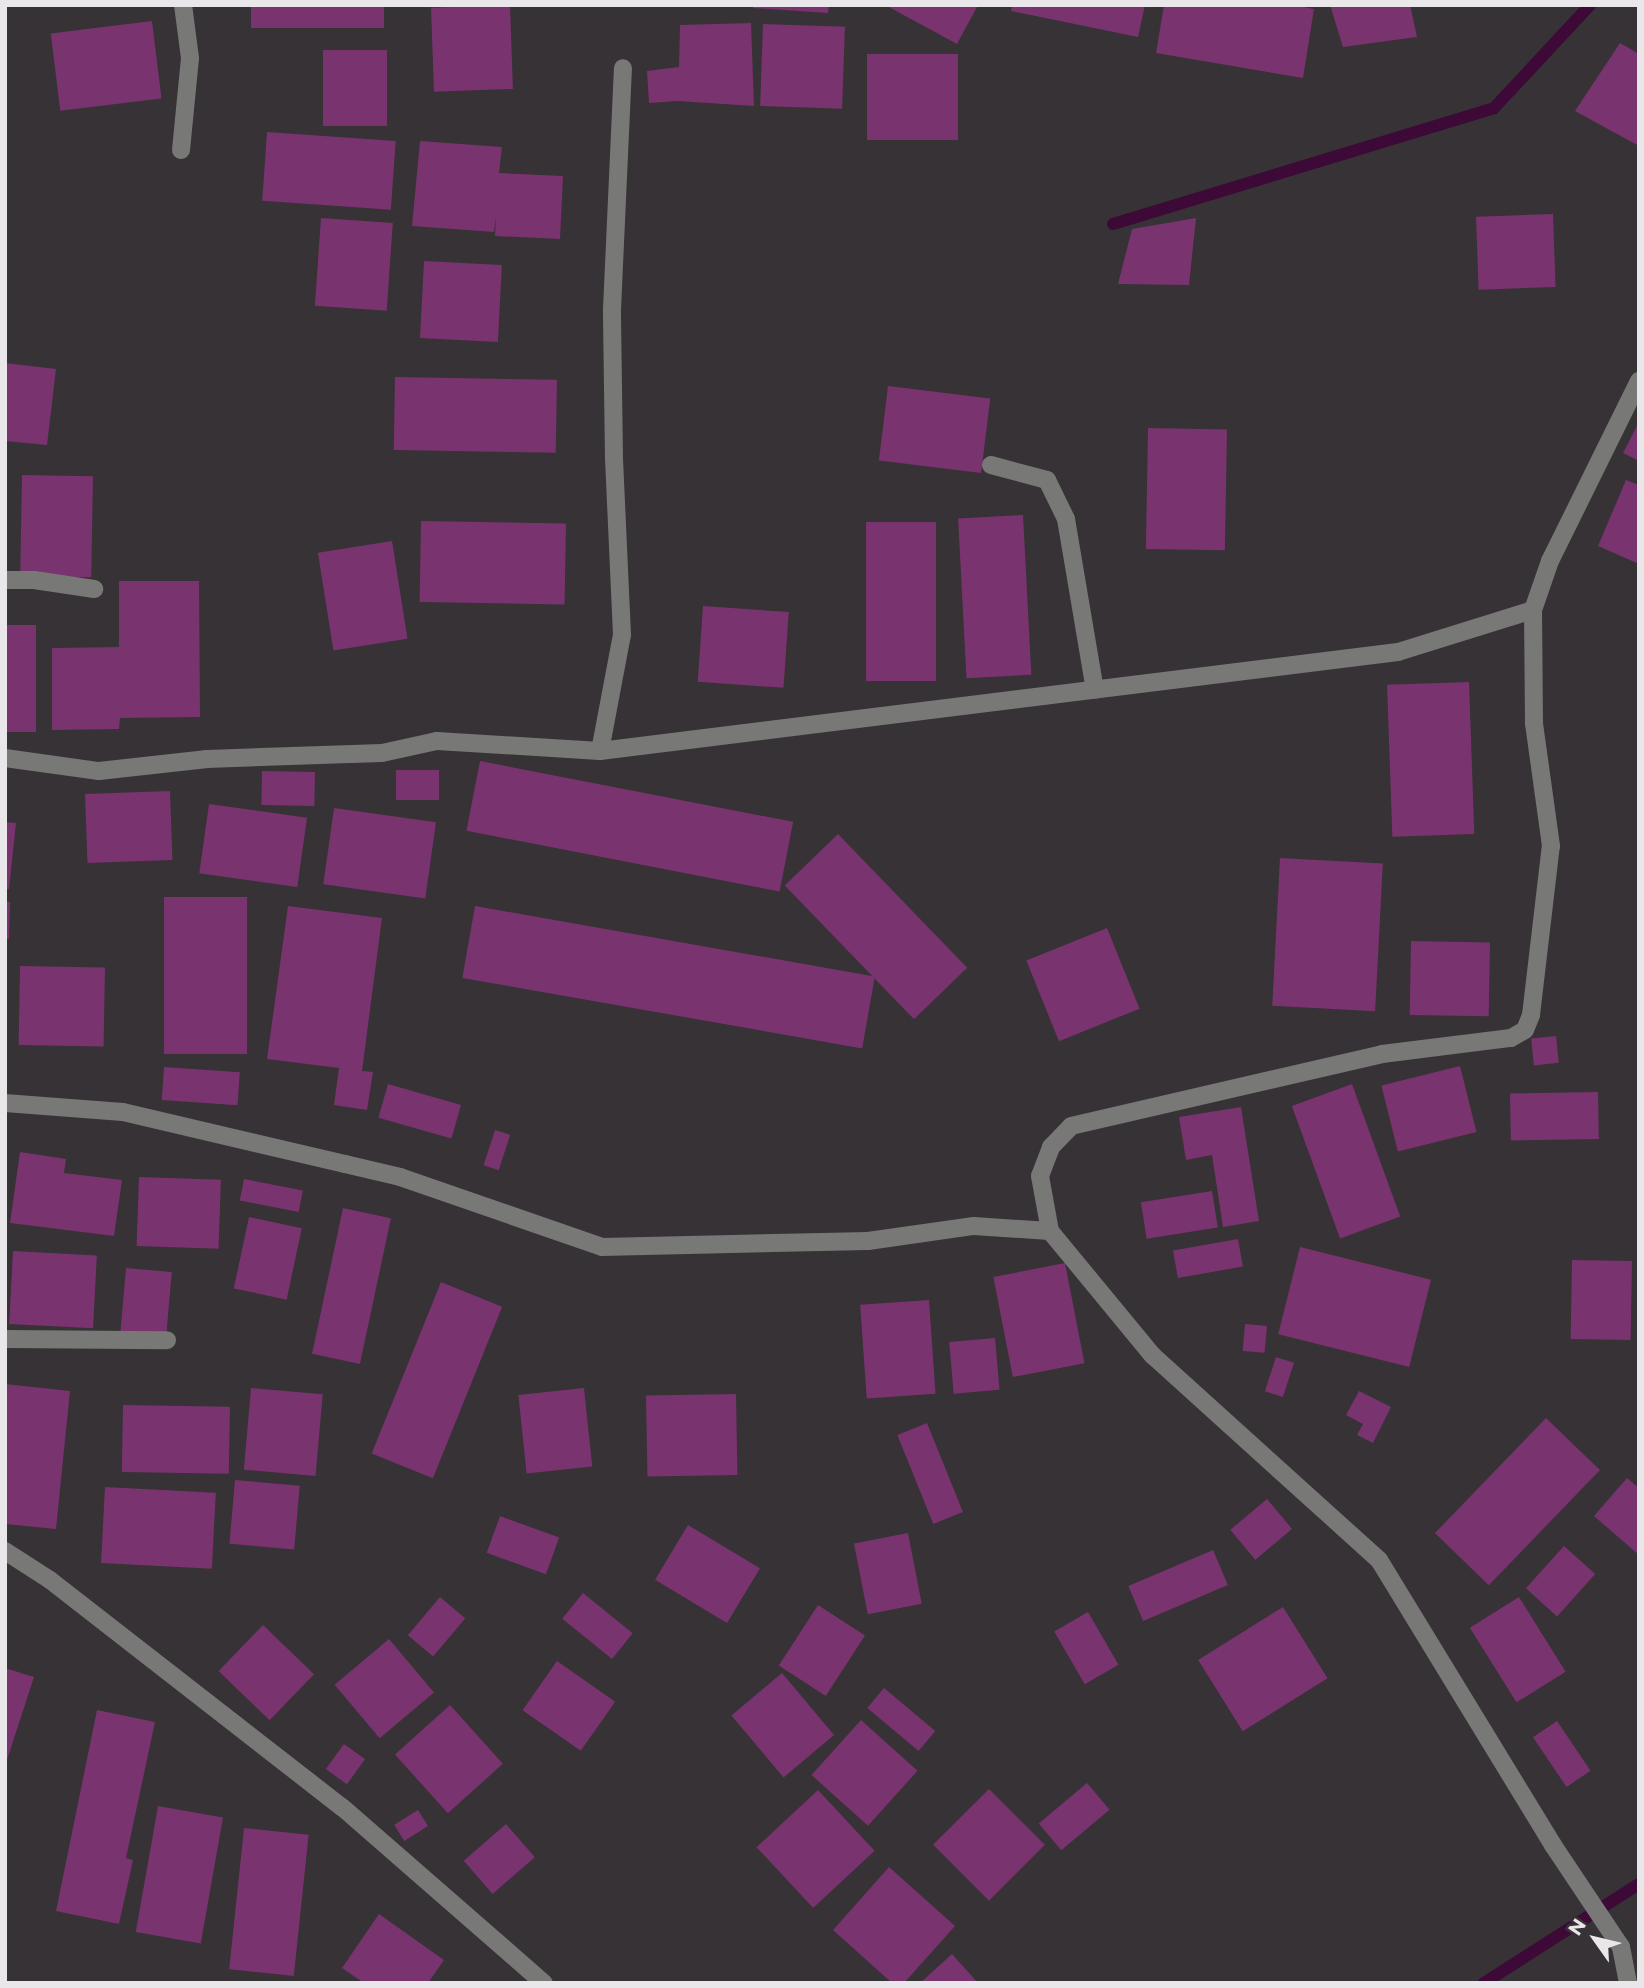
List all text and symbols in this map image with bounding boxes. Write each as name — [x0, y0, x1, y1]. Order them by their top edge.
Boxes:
north arrow — [1560, 1904, 1630, 1974]
text: N — [1563, 1914, 1591, 1940]

